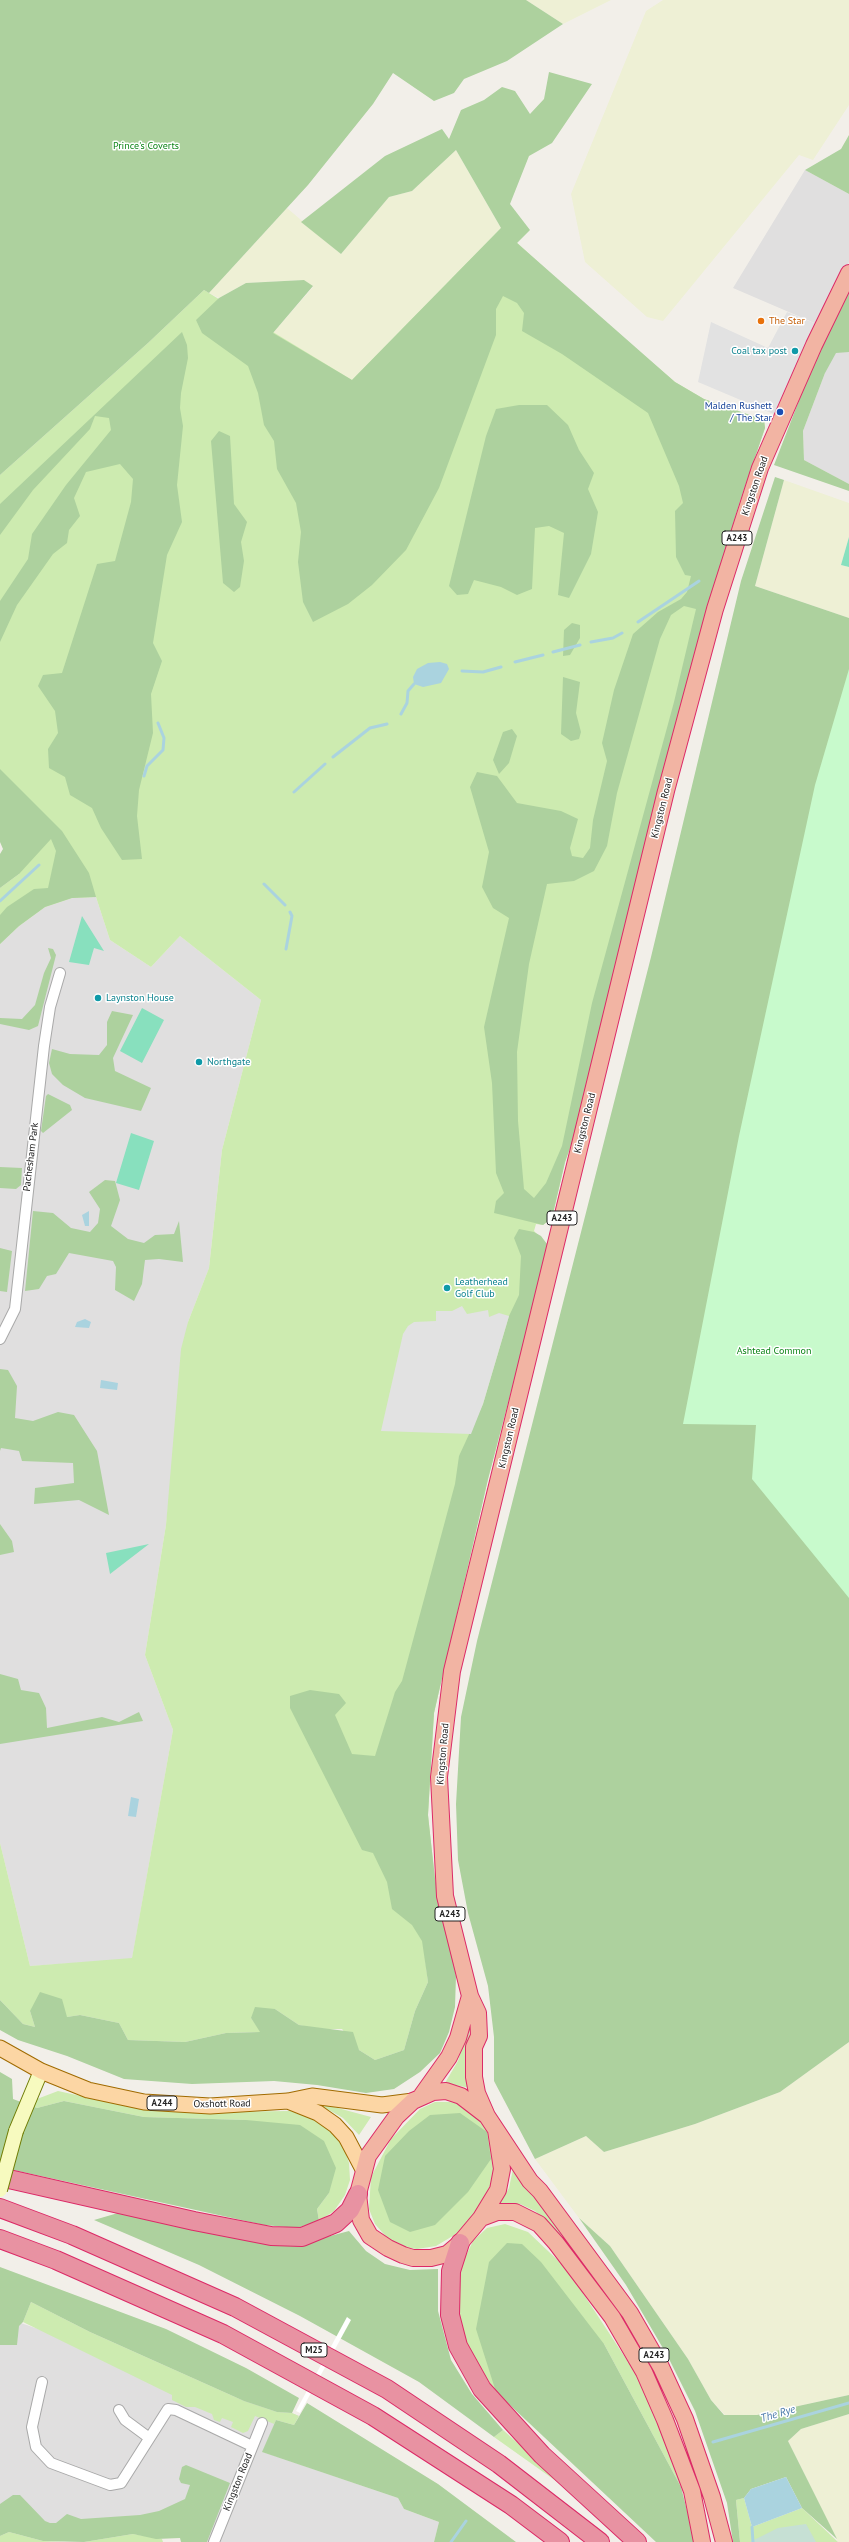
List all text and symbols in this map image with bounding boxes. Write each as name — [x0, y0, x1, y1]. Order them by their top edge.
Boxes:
park label: Prince's Coverts — [113, 140, 179, 152]
place label: The Star — [769, 315, 805, 327]
marker: The Star — [756, 316, 766, 326]
place label: Coal tax post — [731, 345, 787, 357]
marker: Coal tax post — [790, 346, 800, 356]
place label: Malden Rushett / The Star — [705, 400, 772, 424]
marker: Malden Rushett / The Star — [775, 407, 785, 417]
street label: Kingston Road — [739, 455, 771, 517]
road number: A243 — [722, 531, 752, 545]
street label: Kingston Road — [649, 777, 675, 839]
place label: Laynston House — [106, 992, 174, 1004]
marker: Laynston House — [93, 993, 103, 1003]
place label: Northgate — [207, 1056, 250, 1068]
marker: Northgate — [194, 1057, 204, 1067]
street label: Kingston Road — [572, 1092, 598, 1154]
street label: Pachesham Park — [21, 1122, 41, 1192]
road number: A243 — [547, 1211, 577, 1225]
place label: Leatherhead Golf Club — [455, 1276, 508, 1300]
marker: Leatherhead Golf Club — [442, 1283, 452, 1293]
park label: Ashtead Common — [737, 1345, 811, 1357]
street label: Kingston Road — [496, 1407, 522, 1469]
street label: Kingston Road — [434, 1723, 452, 1785]
road number: A243 — [435, 1907, 465, 1921]
road number: A244 — [147, 2096, 177, 2110]
street label: Oxshott Road — [193, 2098, 251, 2110]
road number: M25 — [301, 2343, 327, 2357]
road number: A243 — [639, 2348, 669, 2362]
water label: The Rye — [759, 2403, 797, 2425]
street label: Kingston Road — [221, 2451, 255, 2513]

